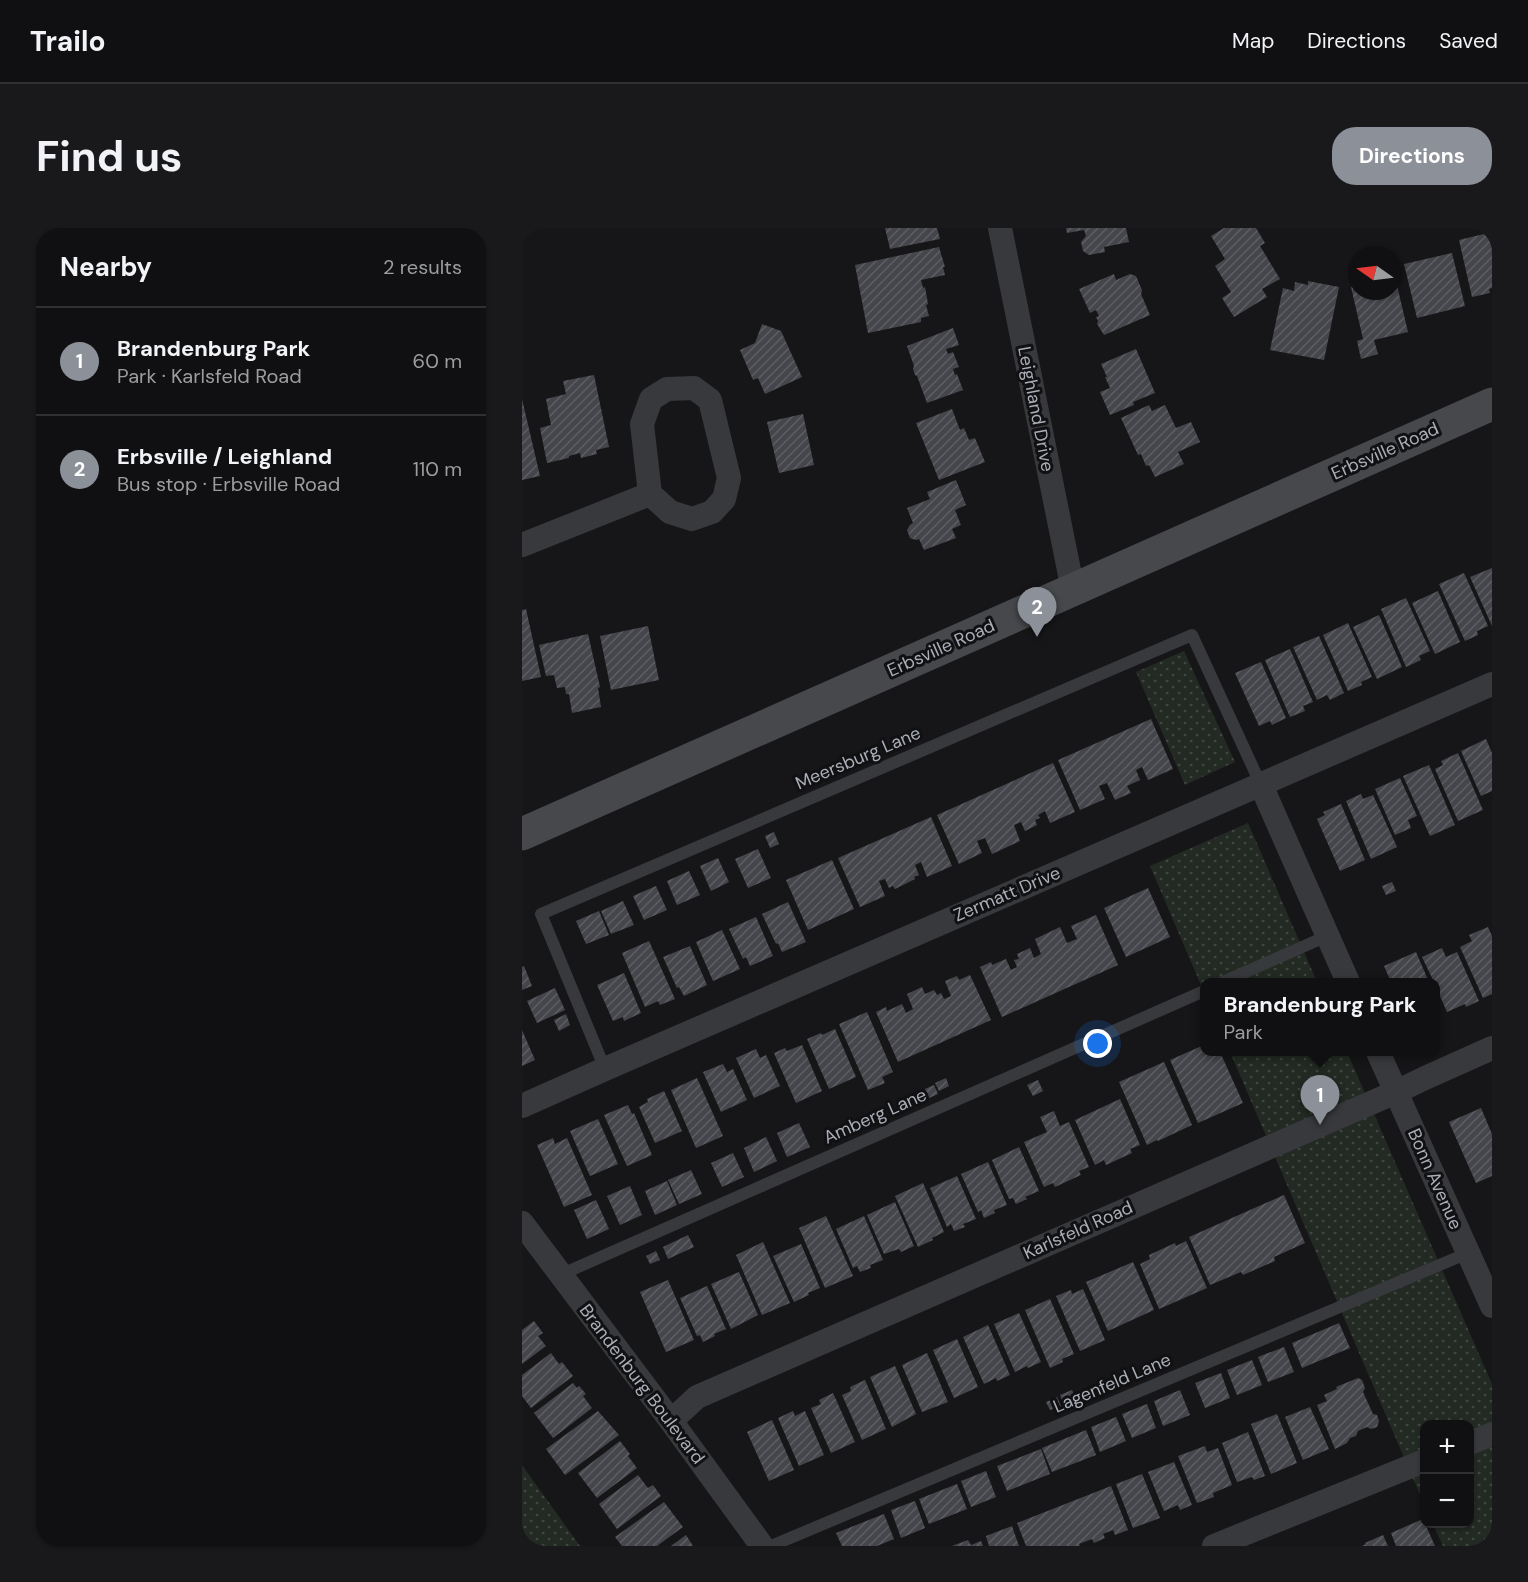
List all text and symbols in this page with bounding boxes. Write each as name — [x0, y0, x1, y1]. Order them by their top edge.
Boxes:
text: Trailo — [30, 23, 106, 60]
text: Map — [1232, 27, 1274, 55]
text: Directions — [1307, 27, 1406, 55]
text: Saved — [1439, 27, 1498, 55]
button: Directions — [1332, 127, 1492, 185]
text: Find us — [36, 129, 182, 184]
north arrow — [1348, 246, 1402, 300]
text: Nearby — [60, 250, 152, 284]
text: 2 results — [383, 254, 462, 280]
text: Brandenburg Park — [117, 334, 310, 363]
street label: Leighland Drive — [1012, 344, 1060, 474]
text: 1 — [76, 348, 83, 374]
text: 60 m — [413, 348, 462, 374]
text: Park · Karlsfeld Road — [117, 363, 302, 389]
street label: Erbsville Road — [1327, 417, 1443, 485]
text: Erbsville / Leighland — [117, 442, 332, 471]
text: 2 — [74, 456, 85, 482]
text: 110 m — [413, 456, 462, 482]
text: Bus stop · Erbsville Road — [117, 471, 340, 497]
pin: 2 — [1018, 588, 1056, 637]
street label: Erbsville Road — [883, 614, 999, 682]
street label: Meersburg Lane — [792, 721, 924, 795]
street label: Zermatt Drive — [950, 861, 1064, 927]
popup — [1200, 978, 1440, 1056]
text: Brandenburg Park — [1223, 990, 1417, 1019]
text: Park — [1223, 1019, 1263, 1045]
your location — [1083, 1029, 1112, 1058]
pin: 1 — [1300, 1076, 1340, 1125]
street label: Amberg Lane — [820, 1083, 930, 1149]
street label: Bonn Avenue — [1402, 1125, 1468, 1233]
street label: Karlsfeld Road — [1019, 1195, 1137, 1265]
street label: Brandenburg Boulevard — [574, 1299, 710, 1469]
street label: Lagenfeld Lane — [1050, 1347, 1174, 1419]
map controls — [1420, 1420, 1474, 1528]
button: + — [1420, 1420, 1474, 1474]
button: − — [1420, 1474, 1474, 1528]

